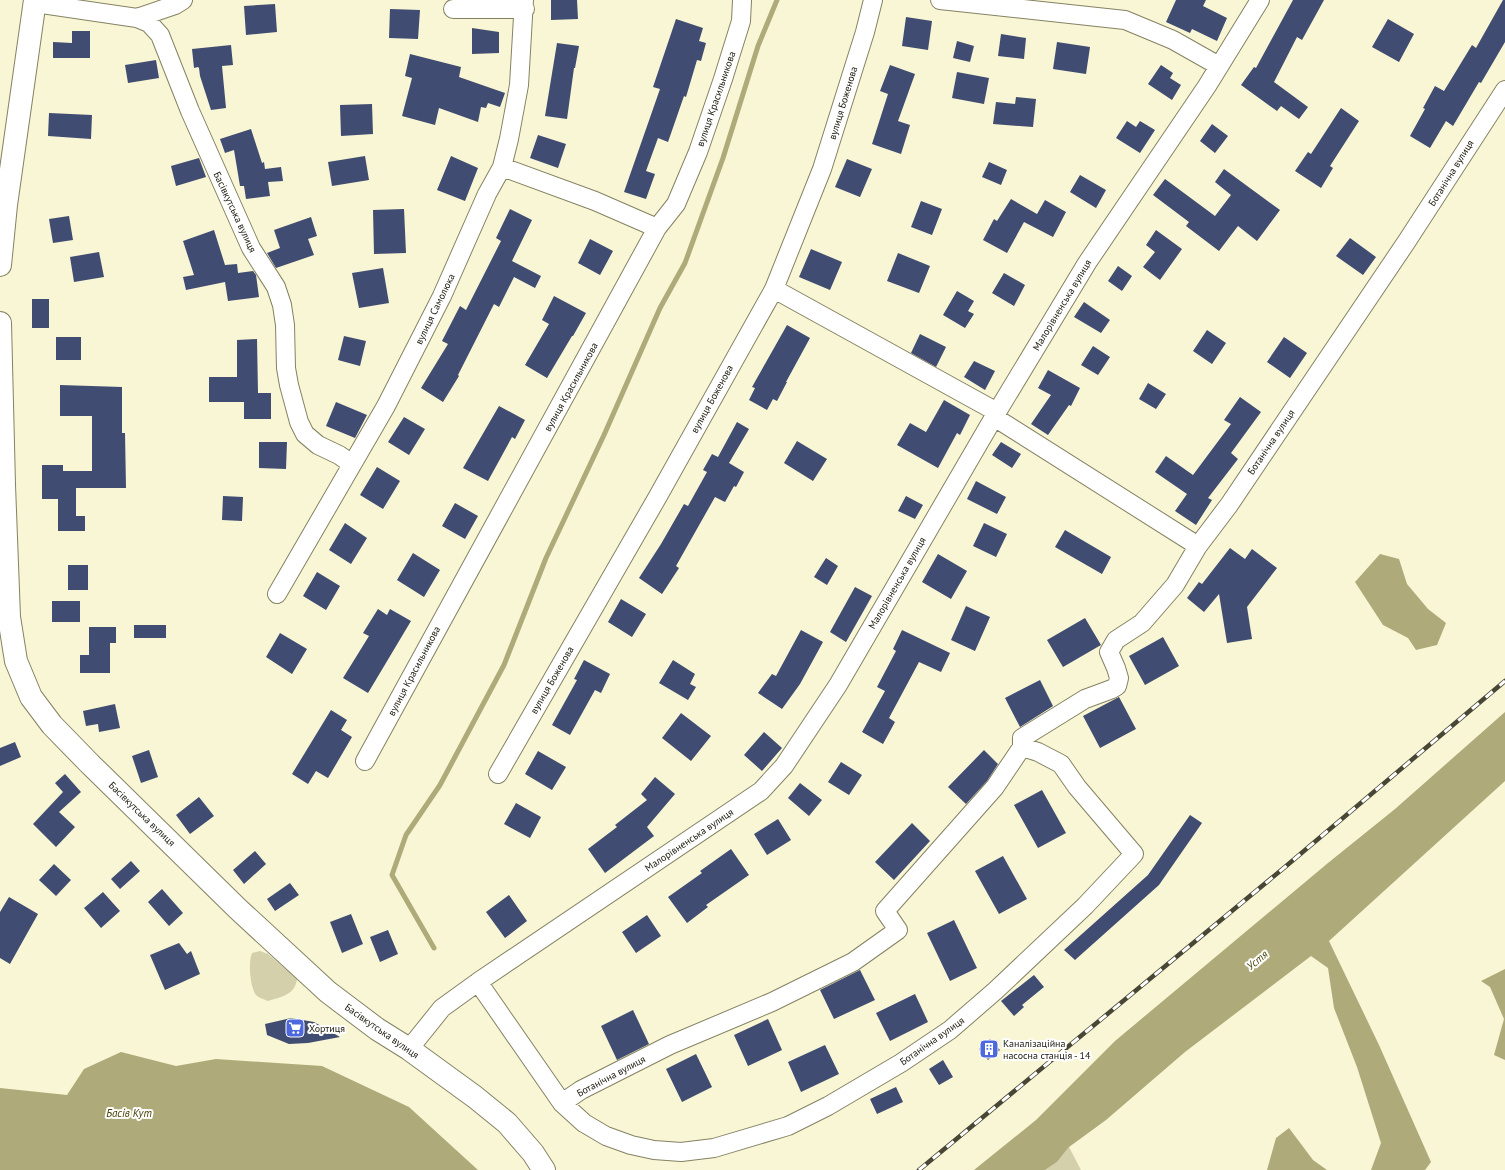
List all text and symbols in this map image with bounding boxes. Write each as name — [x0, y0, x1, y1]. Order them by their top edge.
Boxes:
street label: вулиця Красильникова — [694, 50, 738, 148]
street label: вулиця Боженова — [826, 65, 860, 141]
street label: Ботанічна вулиця — [1425, 137, 1477, 209]
street label: Басівкутська вулиця — [211, 170, 260, 255]
street label: Малорівненська вулиця — [1030, 257, 1094, 353]
street label: вулиця Самолюка — [412, 271, 458, 347]
street label: вулиця Красильникова — [541, 340, 601, 434]
street label: вулиця Боженова — [688, 363, 736, 435]
street label: Ботанічна вулиця — [1244, 407, 1298, 477]
street label: Малорівненська вулиця — [865, 534, 929, 631]
street label: вулиця Красильникова — [385, 624, 443, 718]
street label: вулиця Боженова — [527, 644, 577, 716]
street label: Басівкутська вулиця — [106, 779, 178, 849]
street label: Малорівненська вулиця — [642, 805, 736, 874]
water label: Устя — [1243, 947, 1271, 973]
street label: Басівкутська вулиця — [342, 1001, 422, 1062]
street label: Ботанічна вулиця — [897, 1014, 967, 1068]
supermarket icon: Хортиця — [284, 1017, 306, 1039]
place label: Хортиця — [309, 1022, 345, 1035]
place label: Каналізаційна насосна станція - 14 — [1003, 1037, 1091, 1062]
building icon: Каналізаційна насосна станція - 14 — [978, 1038, 1000, 1060]
street label: Ботанічна вулиця — [574, 1052, 648, 1100]
water label: Басів Кут — [106, 1106, 152, 1120]

